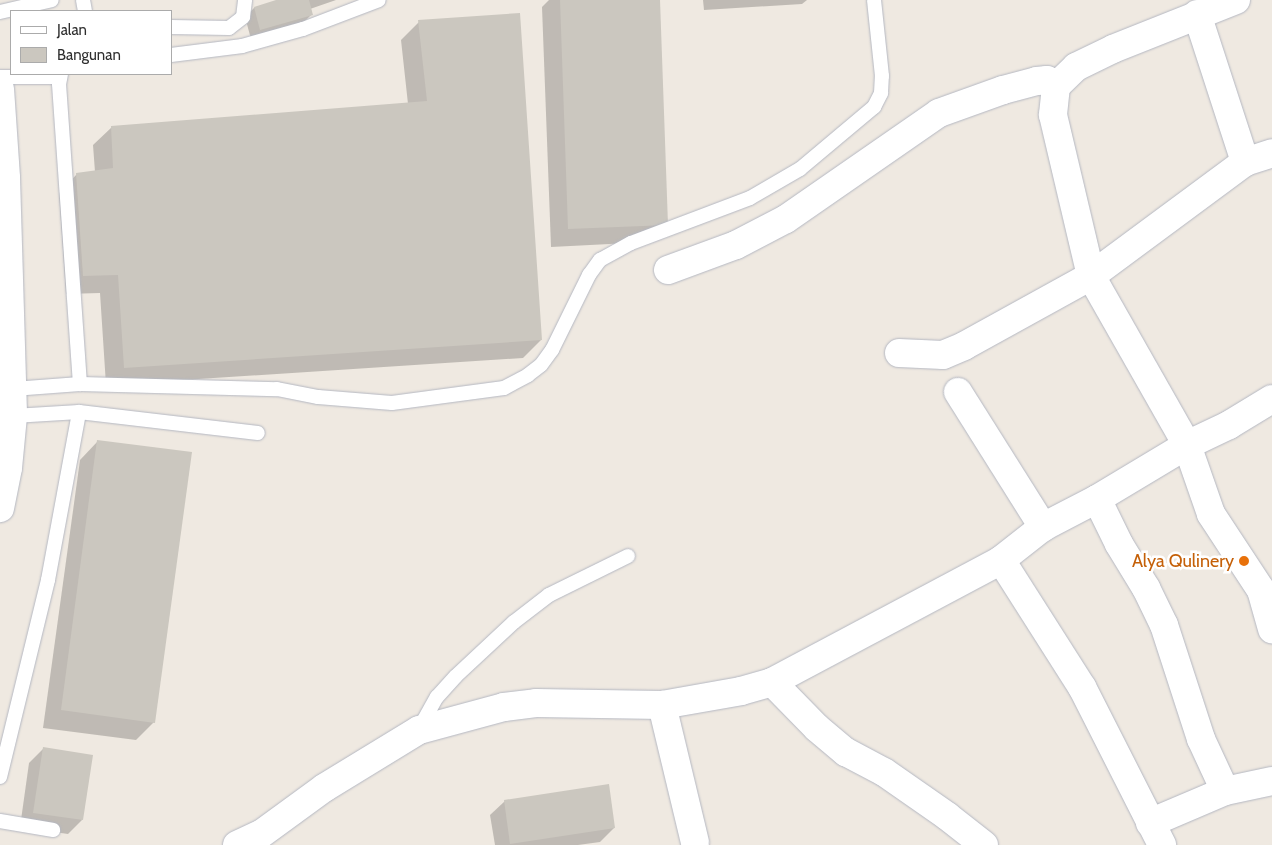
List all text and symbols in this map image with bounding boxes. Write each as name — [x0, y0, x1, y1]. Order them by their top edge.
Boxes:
legend — [10, 10, 172, 75]
text: Jalan — [57, 21, 87, 39]
text: Bangunan — [57, 46, 121, 64]
place label: Alya Qulinery — [1132, 550, 1234, 572]
marker: Alya Qulinery — [1238, 555, 1250, 567]

